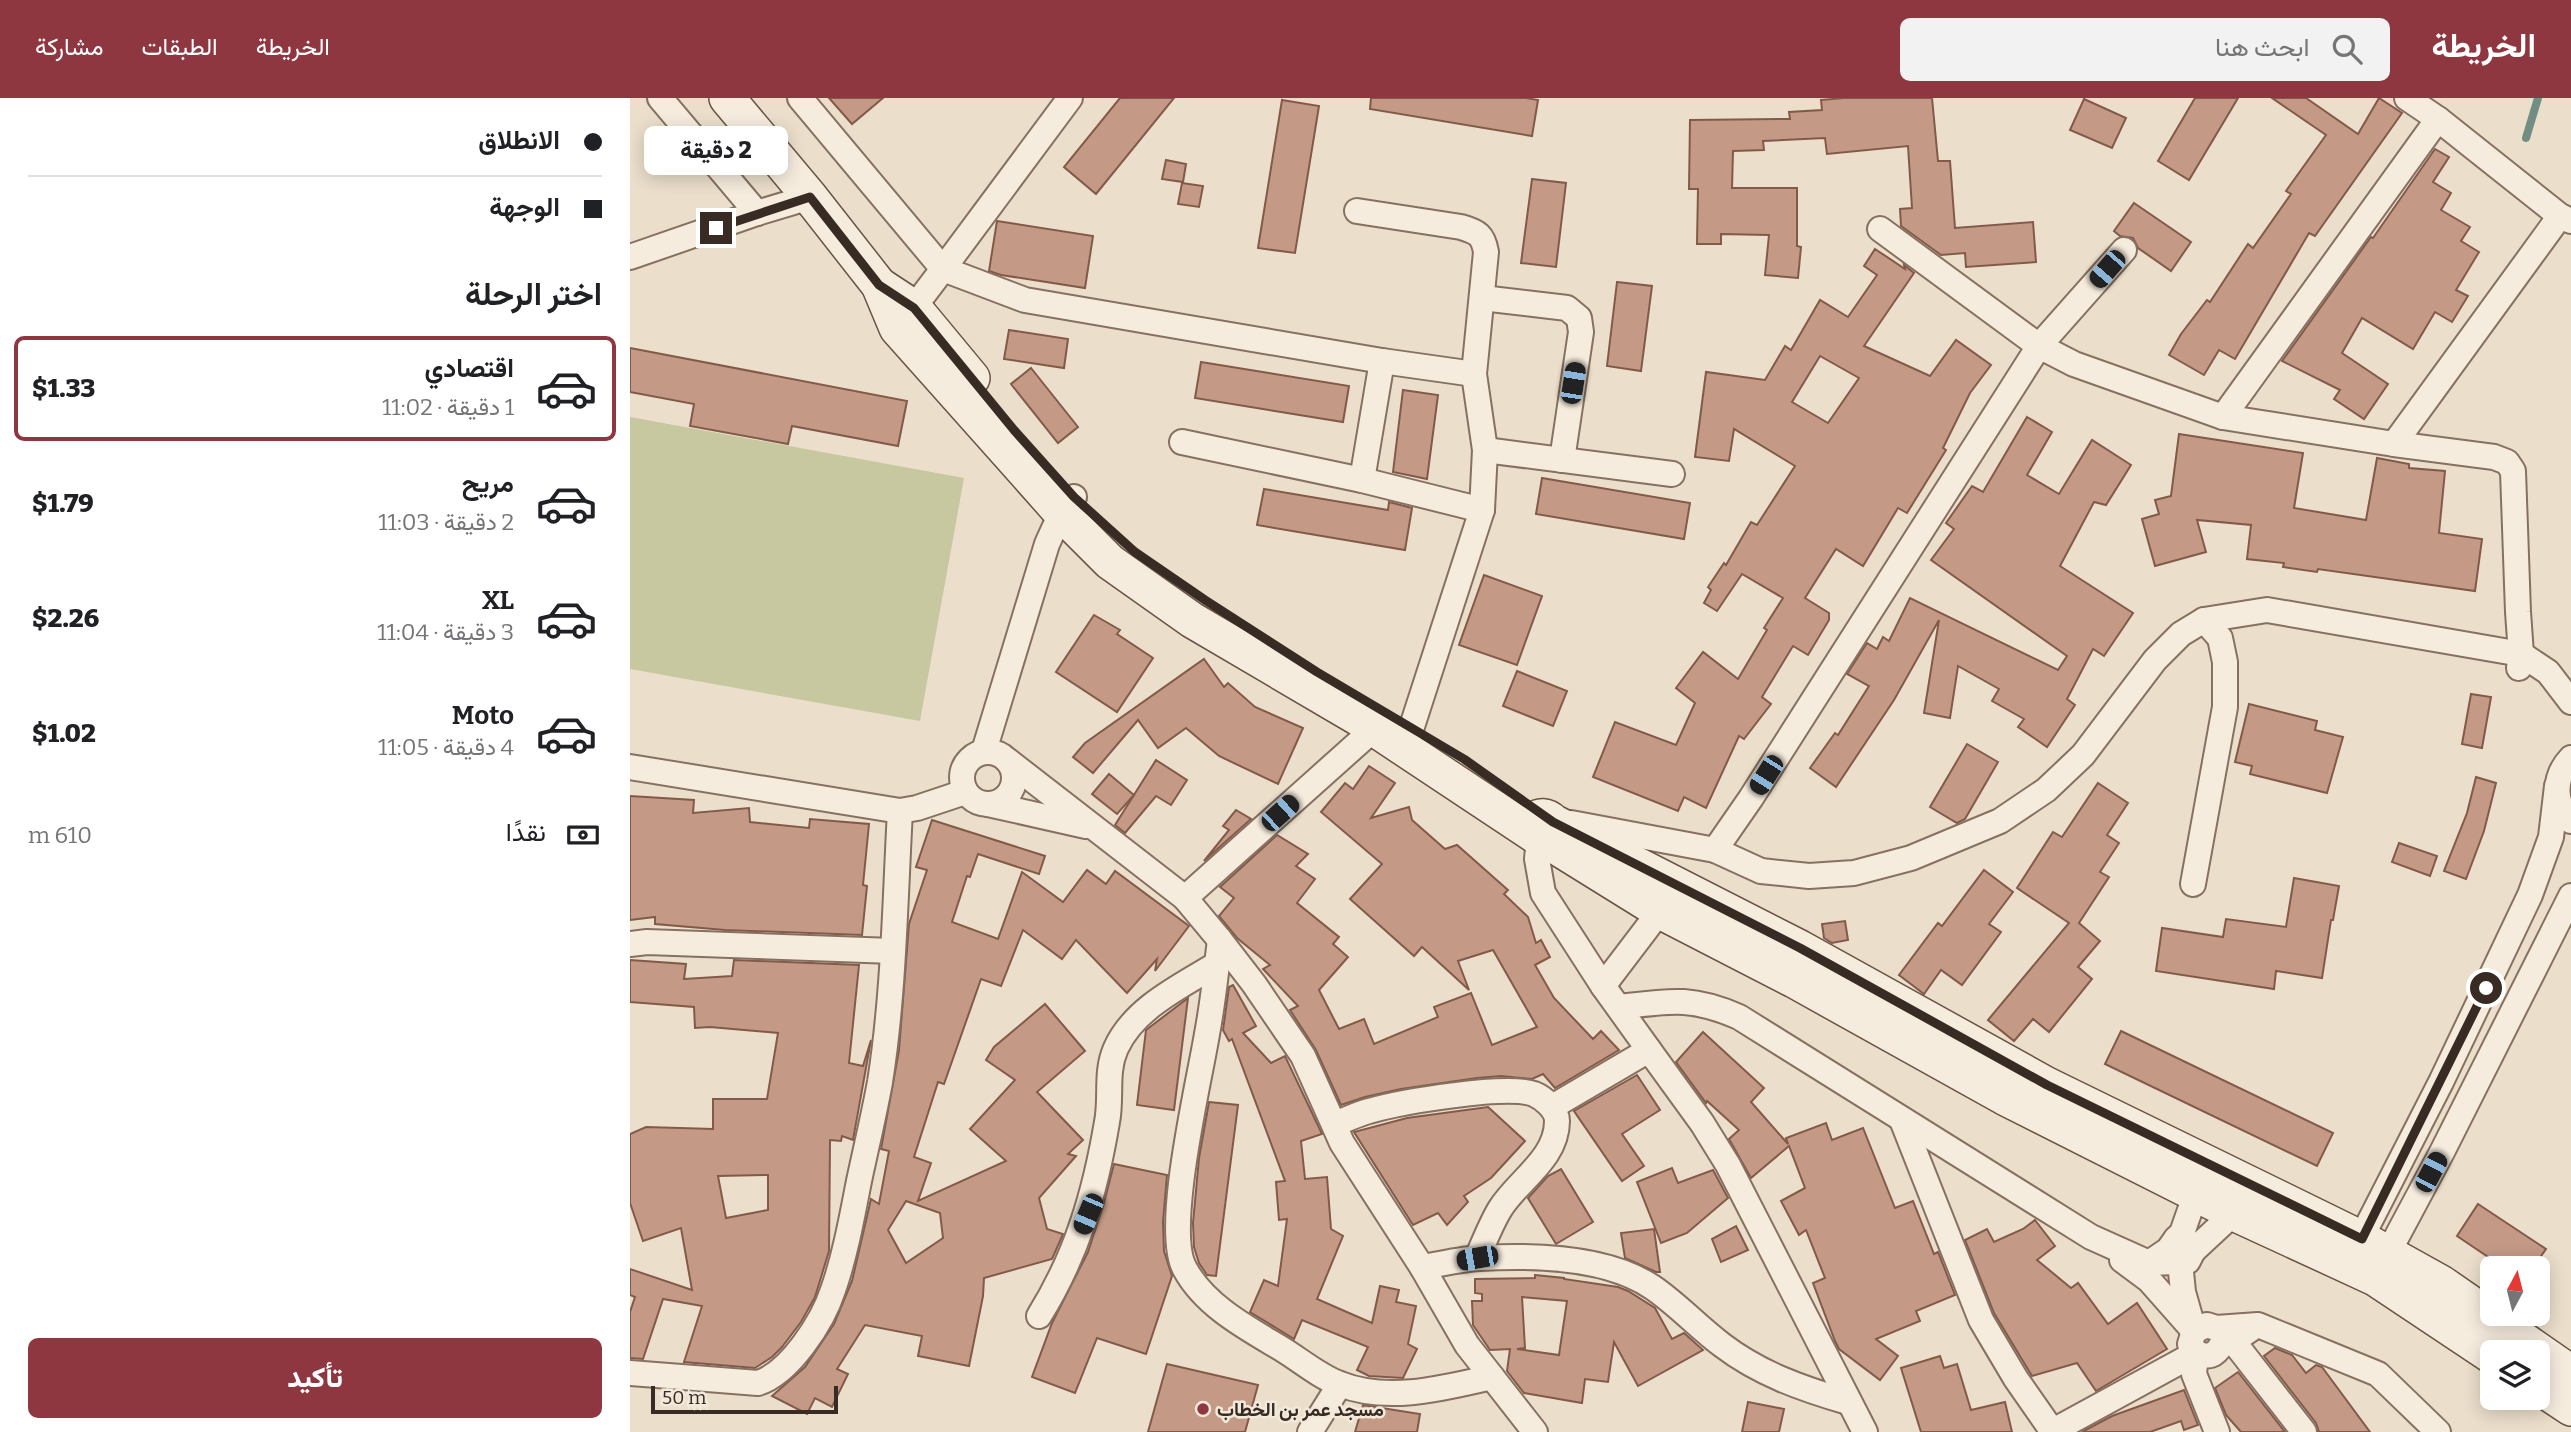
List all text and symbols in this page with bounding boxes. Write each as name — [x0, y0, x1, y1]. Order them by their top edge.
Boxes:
search box — [1900, 18, 2390, 81]
text: الخريطة — [2432, 26, 2536, 66]
icon: search — [2328, 30, 2366, 68]
text: ابحث هنا — [2215, 32, 2310, 63]
text: مشاركة — [35, 33, 103, 61]
text: الطبقات — [141, 33, 218, 61]
text: الخريطة — [256, 33, 330, 61]
text: الانطلاق — [478, 125, 560, 156]
callout: 2 دقيقة — [644, 127, 788, 176]
text: 2 دقيقة — [680, 136, 752, 164]
text: الوجهة — [489, 192, 560, 223]
route end — [700, 212, 732, 244]
car — [2086, 246, 2129, 292]
text: اختر الرحلة — [465, 275, 602, 313]
text: اقتصادي — [425, 353, 514, 384]
icon: car — [535, 357, 598, 420]
car — [1560, 361, 1587, 405]
text: $1.33 — [32, 373, 95, 404]
text: 1 دقيقة · 11:02 — [382, 393, 514, 421]
text: مريح — [462, 468, 514, 499]
icon: car — [535, 472, 598, 535]
text: $1.79 — [32, 488, 94, 519]
text: 2 دقيقة · 11:03 — [378, 508, 514, 536]
text: XL — [482, 585, 514, 616]
icon: car — [535, 587, 598, 650]
text: $2.26 — [32, 603, 99, 634]
text: 3 دقيقة · 11:04 — [377, 618, 514, 646]
text: Moto — [452, 700, 514, 731]
icon: car — [535, 702, 598, 765]
text: $1.02 — [32, 718, 96, 749]
text: 4 دقيقة · 11:05 — [378, 733, 514, 761]
car — [1746, 752, 1787, 798]
car — [1258, 791, 1303, 835]
icon: cash — [564, 816, 602, 854]
text: نقدًا — [506, 817, 546, 848]
text: 610 m — [28, 821, 92, 849]
route start — [2470, 972, 2502, 1004]
car — [2412, 1149, 2451, 1195]
car — [1071, 1191, 1106, 1237]
car — [1455, 1244, 1500, 1272]
north arrow — [2480, 1256, 2550, 1326]
map controls — [2480, 1256, 2550, 1410]
button: تأكيد — [28, 1338, 602, 1418]
button: layers — [2480, 1340, 2550, 1410]
scale bar — [651, 1383, 838, 1415]
text: 50 m — [662, 1386, 706, 1409]
place label: مسجد عمر بن الخطاب — [1217, 1398, 1384, 1422]
marker: مسجد عمر بن الخطاب — [1195, 1401, 1211, 1417]

